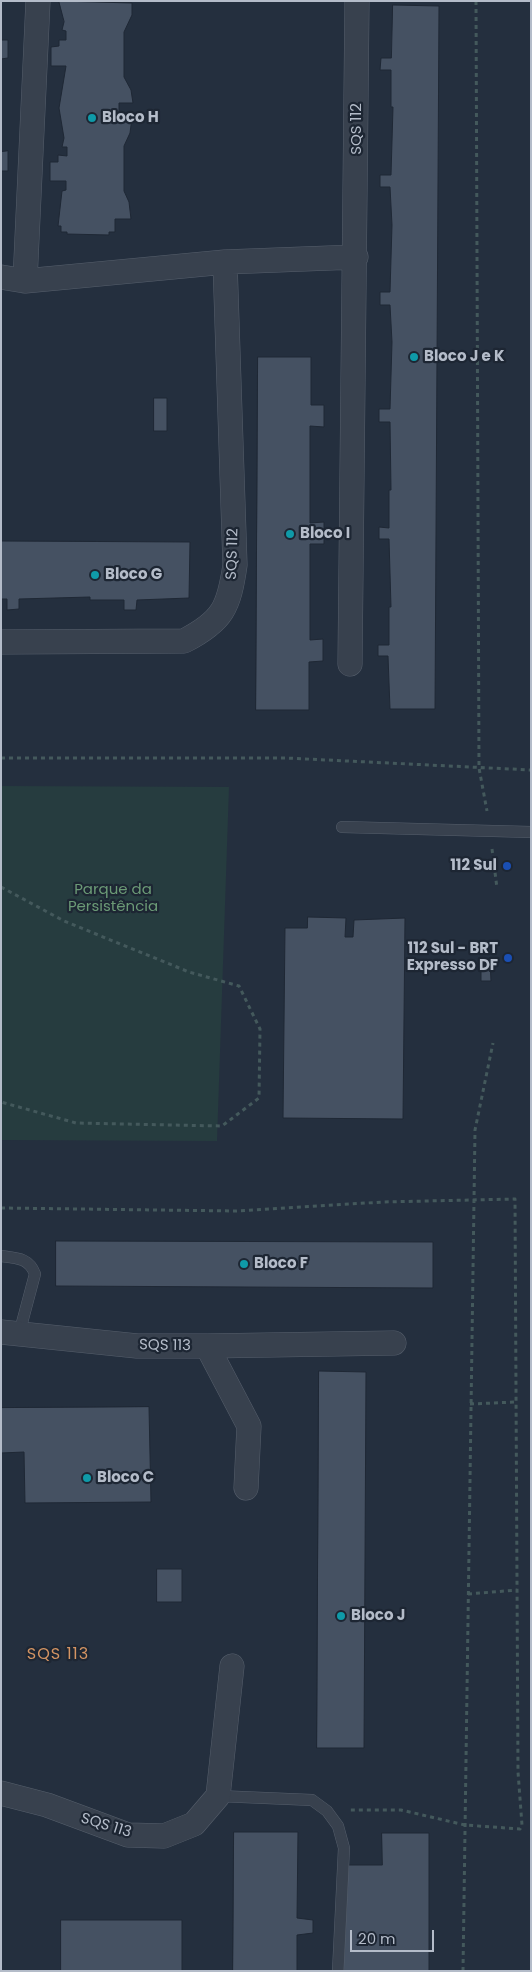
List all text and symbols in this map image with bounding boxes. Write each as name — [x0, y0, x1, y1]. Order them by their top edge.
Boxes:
street label: SQS 112 — [348, 103, 366, 155]
place label: Bloco H — [102, 109, 159, 127]
marker: Bloco H — [86, 112, 98, 124]
place label: Bloco J e K — [424, 348, 504, 366]
marker: Bloco J e K — [408, 351, 420, 363]
place label: Bloco I — [300, 525, 350, 543]
street label: SQS 112 — [223, 528, 243, 580]
marker: Bloco I — [284, 528, 296, 540]
place label: Bloco G — [105, 566, 162, 584]
marker: Bloco G — [89, 569, 101, 581]
place label: 112 Sul — [450, 857, 497, 875]
marker: 112 Sul — [501, 860, 513, 872]
park label: Parque da Persistência — [68, 881, 158, 916]
place label: 112 Sul - BRT Expresso DF — [407, 940, 498, 975]
marker: 112 Sul - BRT Expresso DF — [502, 952, 514, 964]
place label: Bloco F — [254, 1255, 308, 1273]
marker: Bloco F — [238, 1258, 250, 1270]
street label: SQS 113 — [139, 1337, 191, 1355]
place label: Bloco C — [97, 1469, 154, 1487]
marker: Bloco C — [81, 1472, 93, 1484]
place label: Bloco J — [351, 1607, 405, 1625]
marker: Bloco J — [335, 1610, 347, 1622]
district label: SQS 113 — [26, 1645, 90, 1665]
street label: SQS 113 — [79, 1810, 133, 1842]
scale bar — [352, 1920, 436, 1952]
text: 20 m — [358, 1928, 396, 1949]

